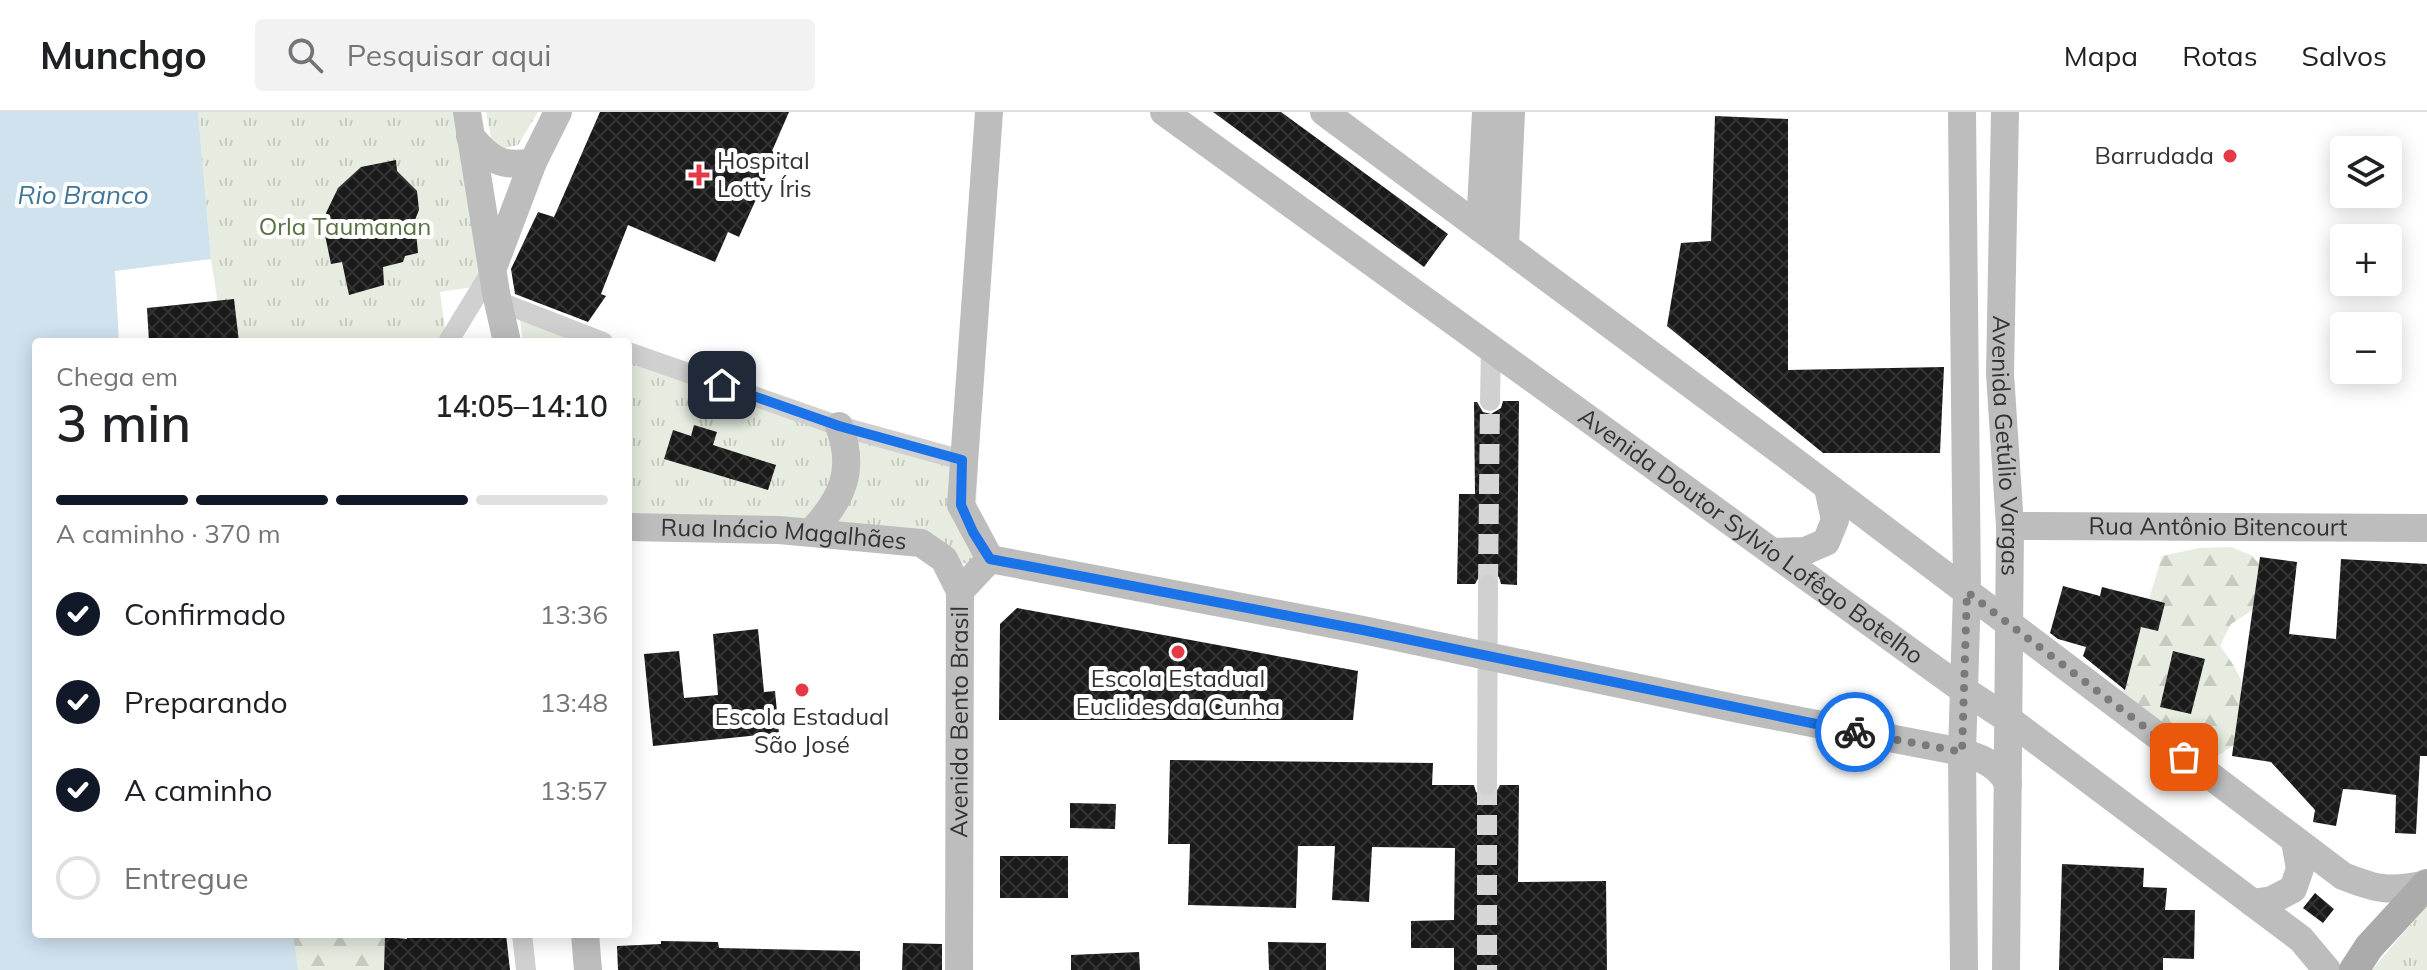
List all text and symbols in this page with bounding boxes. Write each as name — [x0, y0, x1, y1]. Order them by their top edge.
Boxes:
search box — [255, 19, 815, 91]
text: Munchgo — [40, 31, 207, 79]
icon: search — [283, 33, 327, 77]
text: Pesquisar aqui — [347, 36, 551, 74]
text: Mapa — [2064, 38, 2138, 73]
text: Rotas — [2182, 38, 2258, 73]
text: Salvos — [2302, 38, 2387, 73]
map controls — [2330, 136, 2402, 384]
button: layers — [2330, 136, 2402, 208]
place label: Barrudada — [2094, 140, 2214, 170]
place label: Hospital Lotty Íris — [717, 145, 812, 203]
marker: Barrudada — [2221, 147, 2239, 165]
marker: Hospital Lotty Íris — [688, 164, 710, 186]
water label: Rio Branco — [17, 178, 149, 211]
park label: Orla Taumanan — [259, 211, 431, 241]
button: + — [2330, 224, 2402, 296]
button: − — [2330, 312, 2402, 384]
street label: Avenida Getúlio Vargas — [1986, 315, 2026, 576]
pin — [688, 351, 756, 419]
text: Chega em — [56, 360, 178, 393]
icon: home — [700, 363, 744, 407]
text: 14:05–14:10 — [435, 387, 608, 425]
text: 3 min — [56, 390, 191, 455]
street label: Avenida Doutor Sylvio Lofêgo Botelho — [1573, 401, 1930, 670]
street label: Rua Antônio Bitencourt — [2088, 510, 2348, 542]
street label: Rua Inácio Magalhães — [660, 512, 908, 556]
text: A caminho · 370 m — [56, 517, 281, 550]
icon: check — [56, 592, 100, 636]
text: Confirmado — [124, 595, 286, 633]
text: 13:36 — [540, 598, 608, 631]
street label: Avenida Bento Brasil — [943, 606, 974, 838]
marker: Escola Estadual Euclides da Cunha — [1169, 643, 1187, 661]
place label: Escola Estadual Euclides da Cunha — [1076, 663, 1280, 721]
icon: check — [56, 680, 100, 724]
marker: Escola Estadual São José — [793, 681, 811, 699]
text: Preparando — [124, 683, 288, 721]
text: 13:48 — [540, 686, 608, 719]
courier — [1815, 692, 1895, 772]
place label: Escola Estadual São José — [715, 701, 889, 759]
icon: bike — [1833, 710, 1877, 754]
pin — [2150, 723, 2218, 791]
icon: bag — [2162, 735, 2206, 779]
icon: check — [56, 768, 100, 812]
text: A caminho — [124, 771, 272, 809]
text: 13:57 — [540, 774, 608, 807]
text: Entregue — [124, 859, 248, 897]

